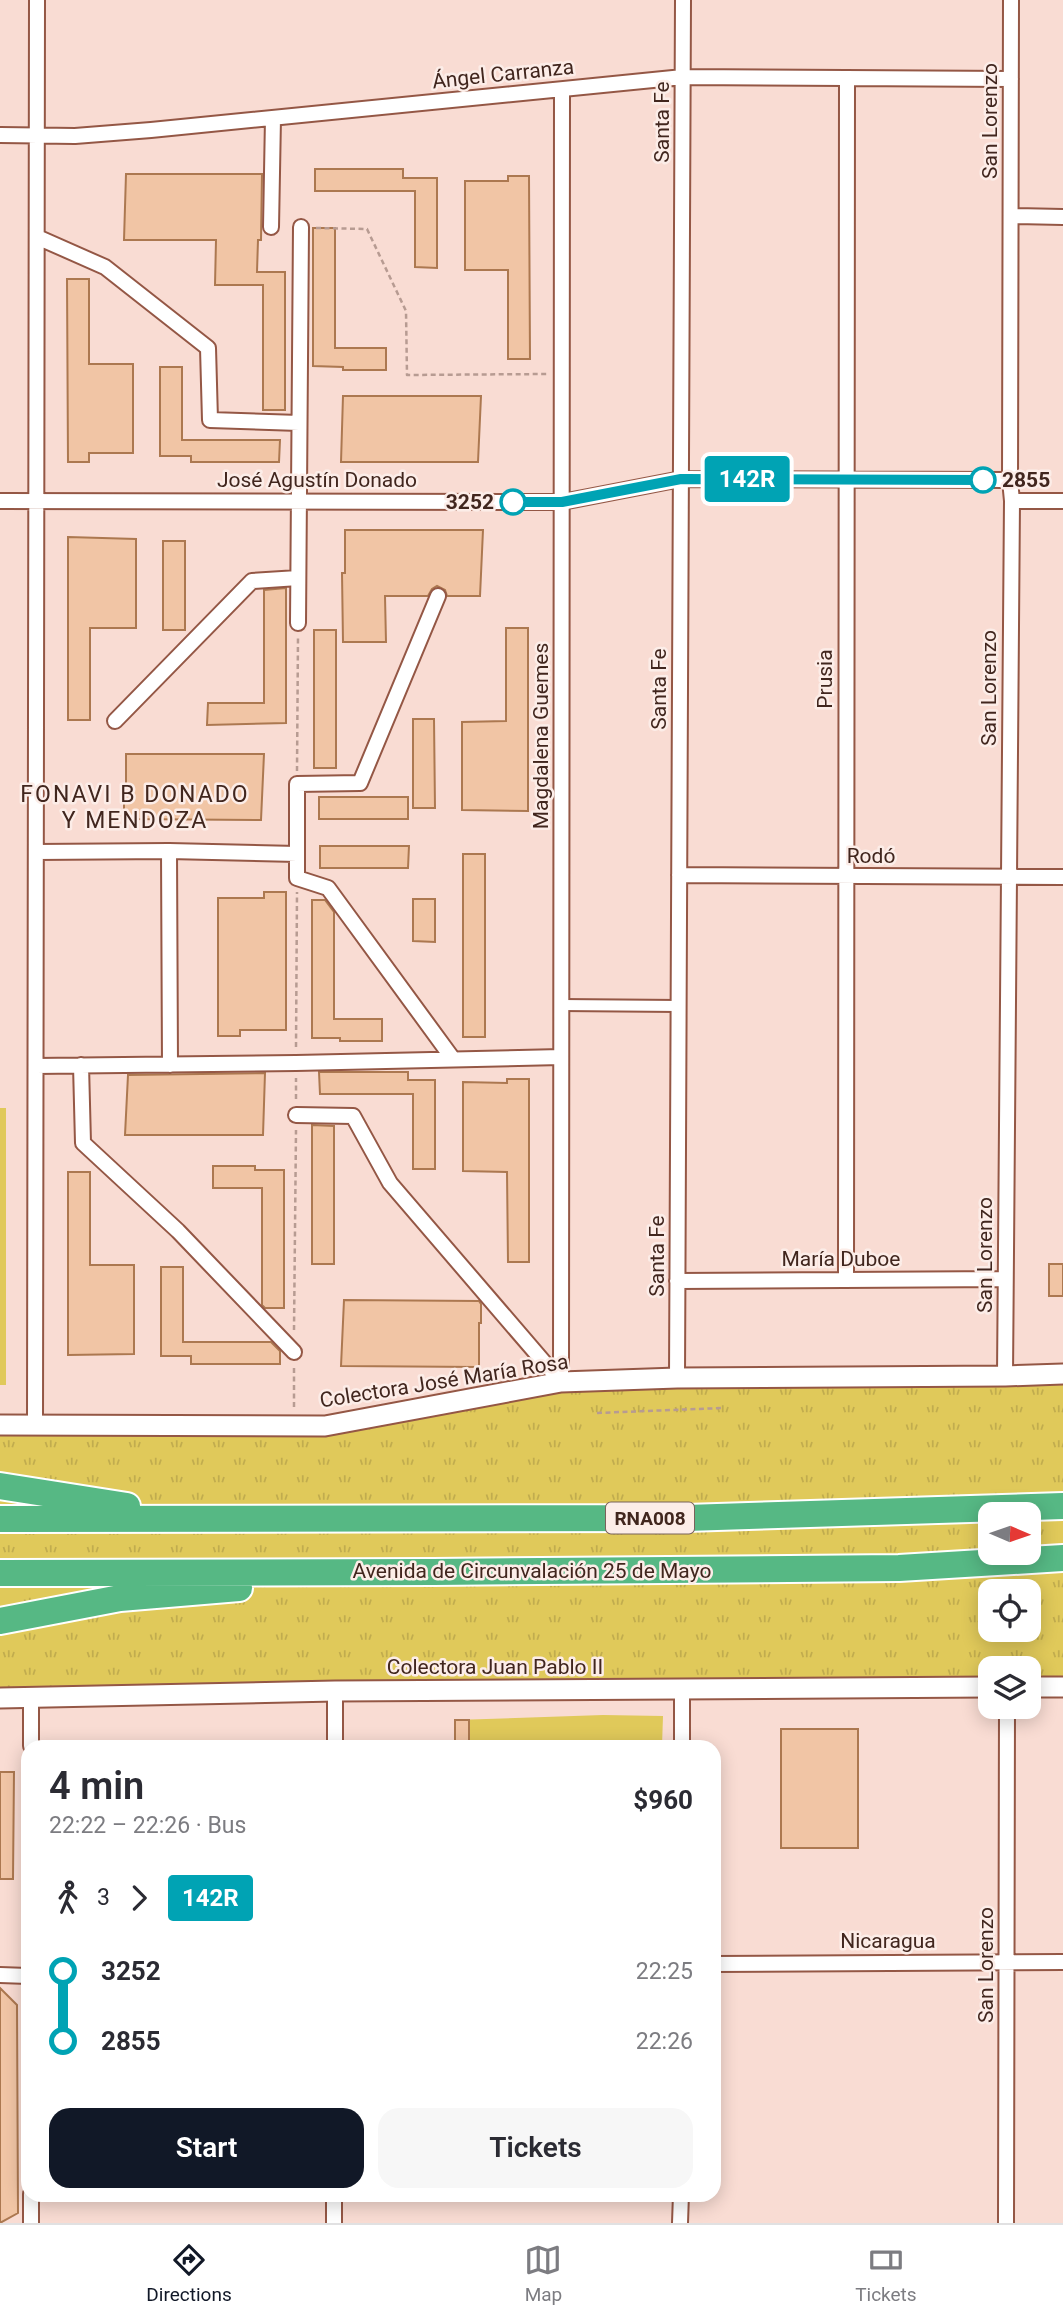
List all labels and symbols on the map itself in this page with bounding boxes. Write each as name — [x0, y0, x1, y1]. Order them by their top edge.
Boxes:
street label: Ángel Carranza — [431, 55, 575, 93]
street label: San Lorenzo — [978, 63, 1002, 179]
street label: Santa Fe — [650, 81, 674, 163]
line badge: 142R — [698, 456, 796, 502]
marker: 2855 — [970, 467, 996, 493]
street label: José Agustín Donado — [217, 468, 417, 492]
place label: 2855 — [1002, 468, 1050, 492]
marker: 3252 — [500, 489, 526, 515]
place label: 3252 — [446, 490, 494, 514]
street label: San Lorenzo — [977, 630, 1001, 746]
street label: Magdalena Guemes — [529, 643, 553, 829]
street label: Santa Fe — [647, 648, 671, 730]
street label: Prusia — [813, 649, 837, 709]
district label: FONAVI B DONADO Y MENDOZA — [20, 781, 250, 834]
street label: Rodó — [847, 844, 895, 868]
street label: San Lorenzo — [973, 1197, 997, 1313]
street label: Santa Fe — [645, 1215, 669, 1297]
street label: María Duboe — [782, 1247, 900, 1271]
street label: Colectora José María Rosa — [318, 1349, 570, 1413]
road number: RNA008 — [606, 1502, 694, 1534]
north arrow — [978, 1502, 1041, 1564]
street label: Avenida de Circunvalación 25 de Mayo — [353, 1559, 711, 1583]
street label: Colectora Juan Pablo II — [387, 1655, 603, 1679]
street label: San Lorenzo — [974, 1907, 998, 2023]
street label: Nicaragua — [840, 1929, 936, 1953]

